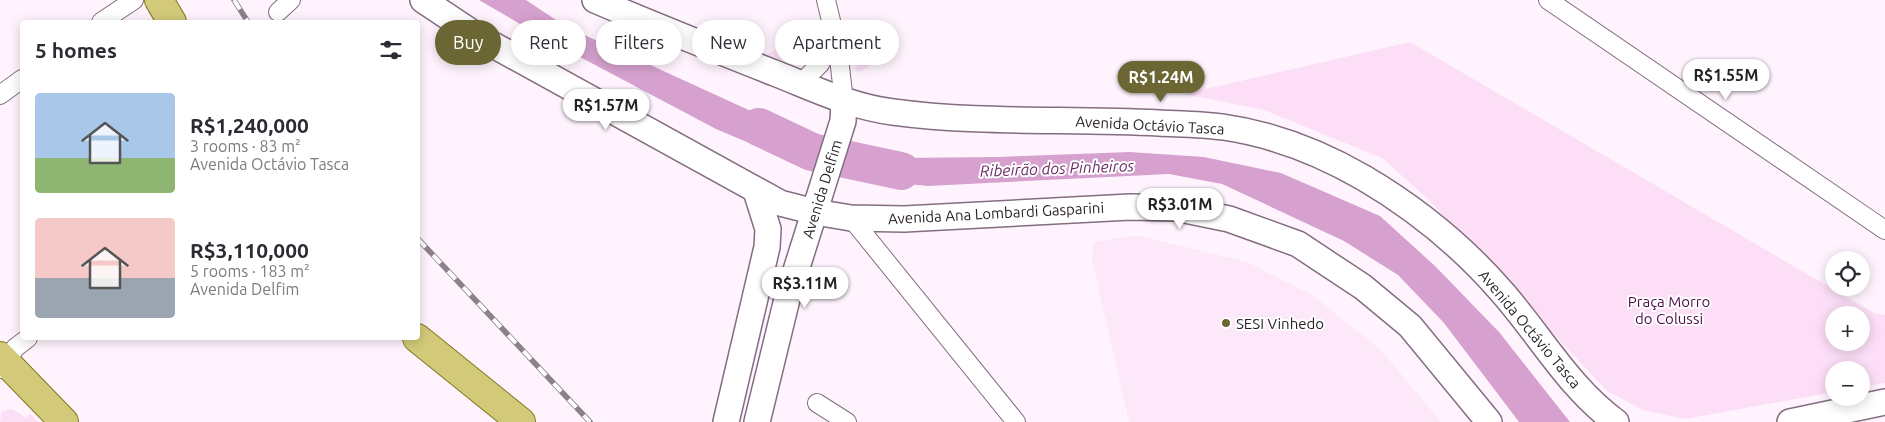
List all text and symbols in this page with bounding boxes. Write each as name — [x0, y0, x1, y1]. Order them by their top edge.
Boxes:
chip: Buy — [435, 20, 501, 65]
chip: Rent — [511, 20, 586, 65]
chip: Filters — [596, 20, 682, 65]
chip: New — [692, 20, 765, 65]
chip: Apartment — [775, 20, 899, 65]
icon: filters — [377, 36, 405, 64]
text: 5 homes — [35, 38, 117, 62]
pin: R$1.55M — [1680, 58, 1772, 101]
pin: R$1.24M — [1115, 61, 1207, 103]
text: R$1.55M — [1694, 66, 1758, 84]
text: R$1.24M — [1129, 68, 1193, 86]
pin: R$1.57M — [560, 88, 652, 131]
text: R$1.57M — [574, 96, 638, 114]
icon: home — [75, 113, 135, 173]
text: R$1,240,000 — [190, 113, 309, 137]
street label: Avenida Octávio Tasca — [1075, 113, 1225, 137]
text: 3 rooms · 83 m² — [190, 137, 301, 155]
street label: Avenida Delfim — [799, 138, 845, 240]
text: Avenida Octávio Tasca — [190, 155, 349, 173]
water label: Ribeirão dos Pinheiros — [980, 156, 1135, 180]
pin: R$3.01M — [1134, 188, 1226, 230]
text: R$3.01M — [1148, 195, 1212, 213]
street label: Avenida Ana Lombardi Gasparini — [888, 199, 1104, 227]
icon: home — [75, 238, 135, 298]
text: R$3,110,000 — [190, 238, 309, 262]
map controls — [1825, 251, 1870, 406]
button: locate — [1825, 251, 1870, 296]
text: 5 rooms · 183 m² — [190, 262, 310, 280]
pin: R$3.11M — [759, 266, 851, 309]
street label: Avenida Octávio Tasca — [1476, 266, 1584, 392]
text: R$3.11M — [773, 274, 837, 292]
text: Avenida Delfim — [190, 280, 299, 298]
park label: Praça Morro do Colussi — [1628, 293, 1710, 327]
button: + — [1825, 306, 1870, 351]
place label: SESI Vinhedo — [1236, 315, 1324, 332]
marker: SESI Vinhedo — [1220, 317, 1232, 329]
button: − — [1825, 361, 1870, 406]

